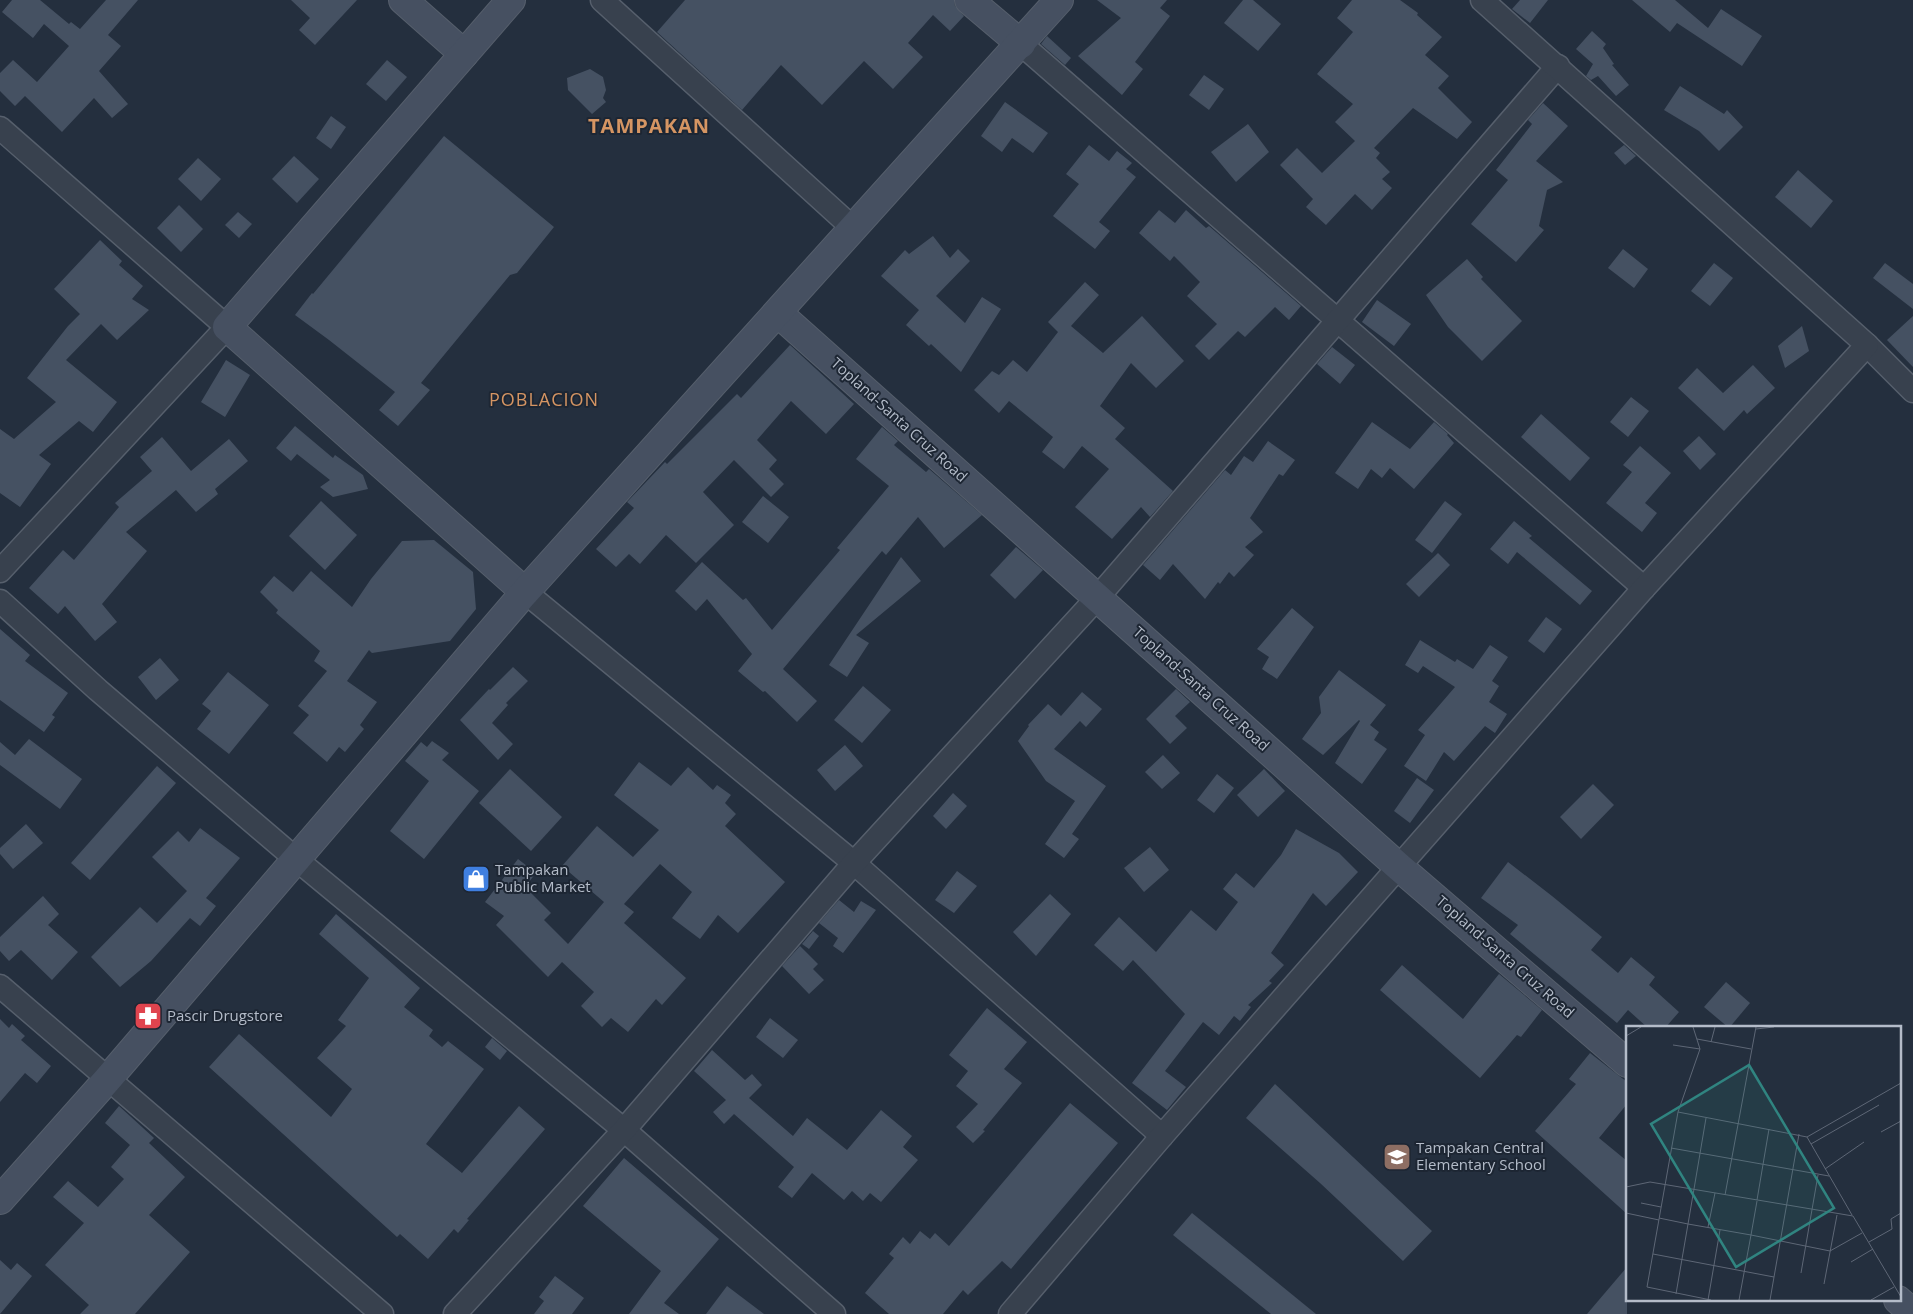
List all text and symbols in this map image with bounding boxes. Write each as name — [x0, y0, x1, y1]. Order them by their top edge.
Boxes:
district label: TAMPAKAN — [588, 112, 710, 139]
street label: Topland-Santa Cruz Road — [827, 353, 972, 486]
district label: POBLACION — [489, 387, 599, 411]
street label: Topland-Santa Cruz Road — [1129, 622, 1274, 755]
place label: Tampakan Public Market — [495, 859, 591, 896]
shop icon: Tampakan Public Market — [461, 864, 491, 894]
street label: Topland-Santa Cruz Road — [1432, 891, 1579, 1022]
pharmacy icon: Pascir Drugstore — [133, 1001, 163, 1031]
place label: Pascir Drugstore — [167, 1005, 283, 1025]
inset map — [1626, 1026, 1900, 1302]
place label: Tampakan Central Elementary School — [1416, 1137, 1546, 1174]
school or university icon: Tampakan Central Elementary School — [1382, 1142, 1412, 1172]

